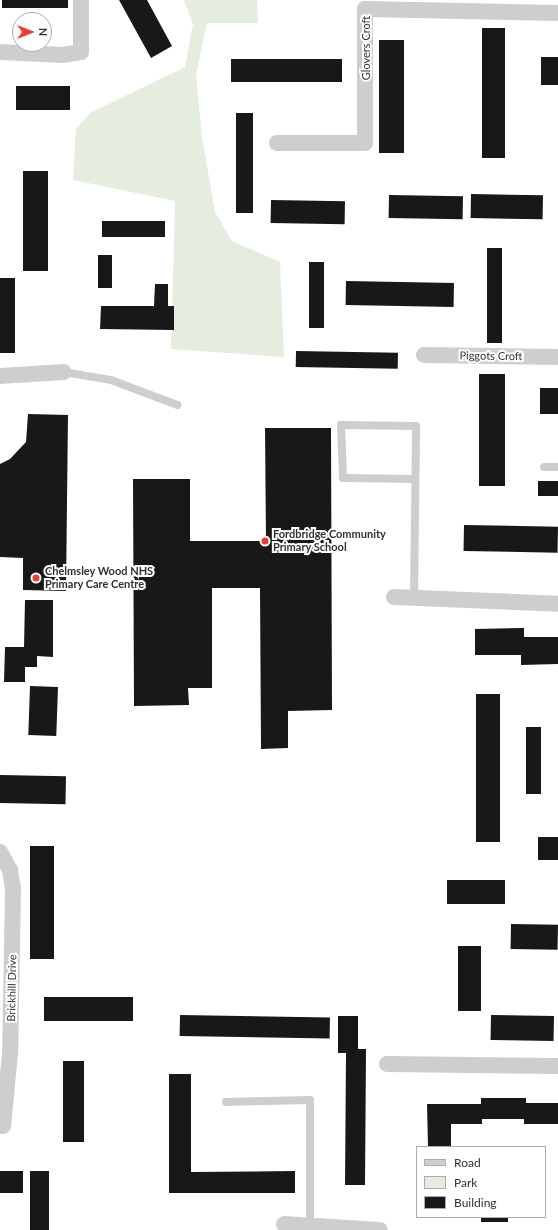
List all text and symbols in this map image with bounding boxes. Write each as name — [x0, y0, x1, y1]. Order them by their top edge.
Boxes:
north arrow — [12, 12, 52, 52]
street label: Glovers Croft — [359, 16, 373, 80]
text: N — [37, 28, 50, 36]
street label: Piggots Croft — [459, 349, 523, 363]
place label: Fordbridge Community Primary School — [273, 528, 386, 554]
marker: Fordbridge Community Primary School — [260, 536, 270, 546]
place label: Chelmsley Wood NHS Primary Care Centre — [45, 565, 153, 591]
marker: Chelmsley Wood NHS Primary Care Centre — [30, 572, 42, 584]
street label: Brickhill Drive — [5, 954, 19, 1022]
legend — [416, 1146, 546, 1218]
text: Road — [454, 1155, 481, 1170]
text: Park — [454, 1175, 477, 1190]
text: Building — [454, 1195, 497, 1210]

